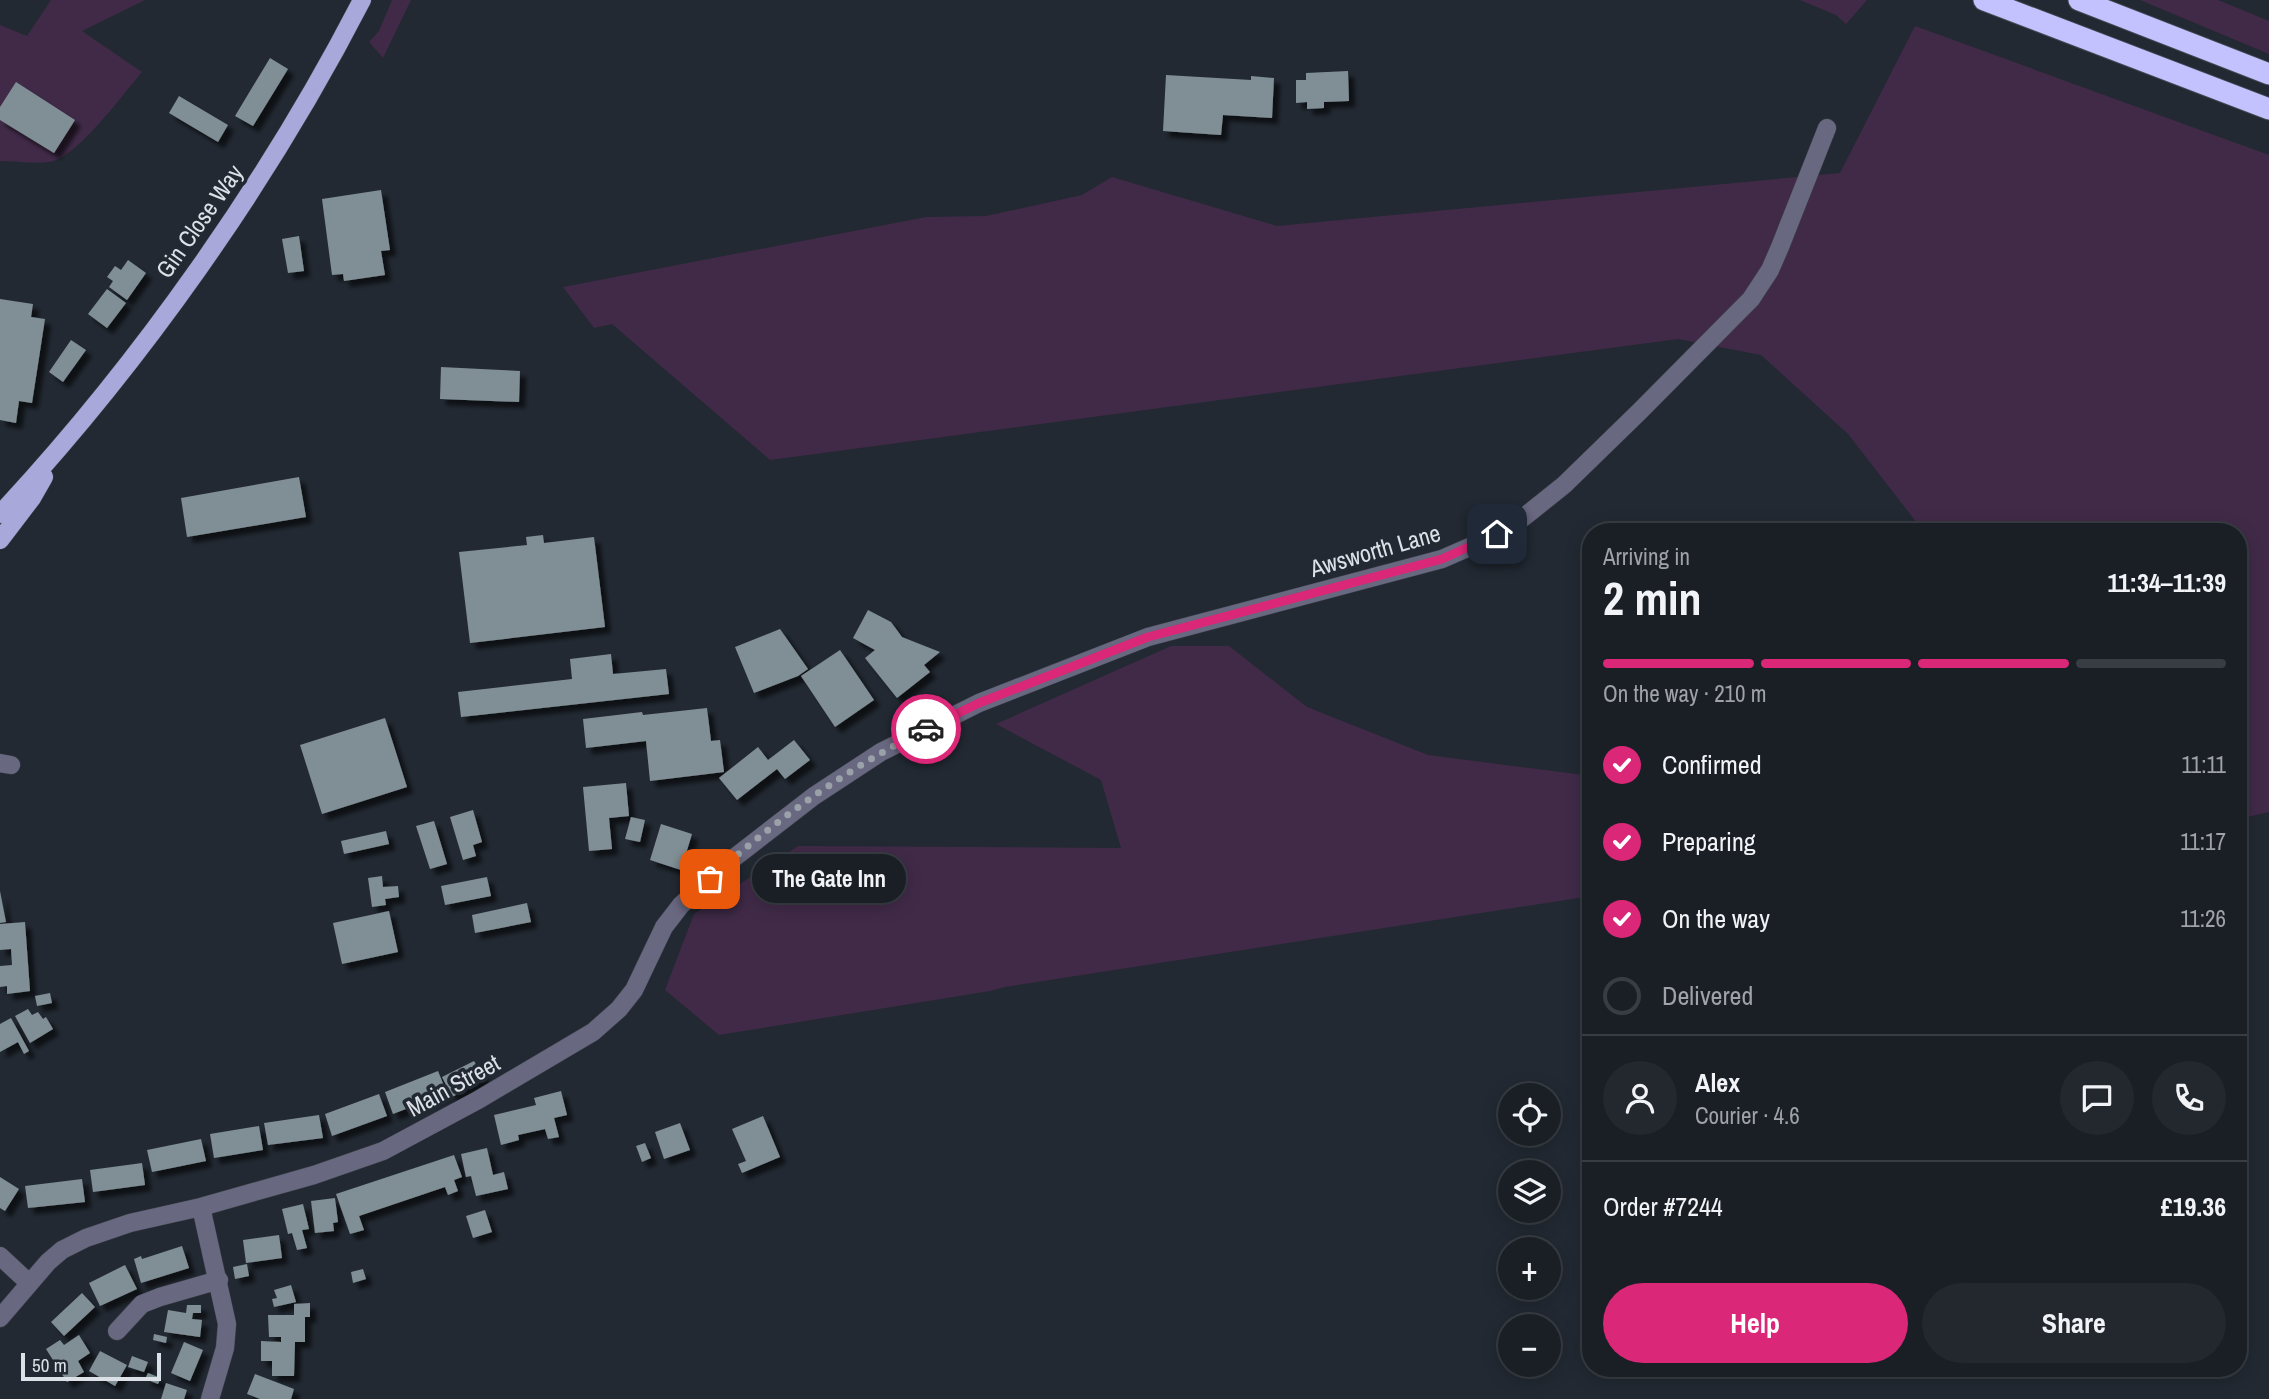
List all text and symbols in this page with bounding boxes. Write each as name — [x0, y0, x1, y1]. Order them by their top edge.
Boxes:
street label: Gin Close Way — [148, 158, 250, 284]
pin — [1467, 504, 1527, 564]
icon: home — [1478, 515, 1516, 553]
street label: Awsworth Lane — [1305, 516, 1444, 584]
text: Arriving in — [1603, 541, 1690, 572]
text: 11:34–11:39 — [2107, 565, 2226, 600]
text: 2 min — [1603, 567, 1702, 629]
text: On the way · 210 m — [1603, 678, 1767, 709]
courier — [891, 694, 961, 764]
icon: car — [907, 710, 945, 748]
icon: check — [1603, 746, 1641, 784]
text: Confirmed — [1662, 747, 1762, 782]
text: 11:11 — [2182, 749, 2226, 780]
icon: check — [1603, 823, 1641, 861]
text: Preparing — [1662, 824, 1756, 859]
text: 11:17 — [2180, 826, 2226, 857]
pin — [680, 849, 740, 909]
callout: The Gate Inn — [752, 854, 906, 903]
icon: bag — [691, 860, 729, 898]
text: The Gate Inn — [772, 863, 886, 894]
icon: check — [1603, 900, 1641, 938]
text: On the way — [1662, 901, 1770, 936]
text: 11:26 — [2180, 903, 2226, 934]
text: Delivered — [1662, 978, 1753, 1013]
street label: Main Street — [401, 1046, 506, 1124]
button: person — [1603, 1061, 1677, 1135]
button: chat — [2060, 1061, 2134, 1135]
button: phone — [2152, 1061, 2226, 1135]
text: Alex — [1695, 1065, 1740, 1100]
map controls — [1498, 1083, 1561, 1377]
button: locate — [1498, 1083, 1561, 1146]
text: Courier · 4.6 — [1695, 1100, 1800, 1131]
button: layers — [1498, 1160, 1561, 1223]
text: Order #7244 — [1603, 1189, 1723, 1224]
text: £19.36 — [2161, 1189, 2226, 1224]
button: + — [1498, 1237, 1561, 1300]
button: Help — [1603, 1283, 1908, 1363]
button: Share — [1922, 1283, 2226, 1363]
button: − — [1498, 1314, 1561, 1377]
scale bar — [21, 1350, 161, 1382]
text: 50 m — [32, 1352, 67, 1378]

